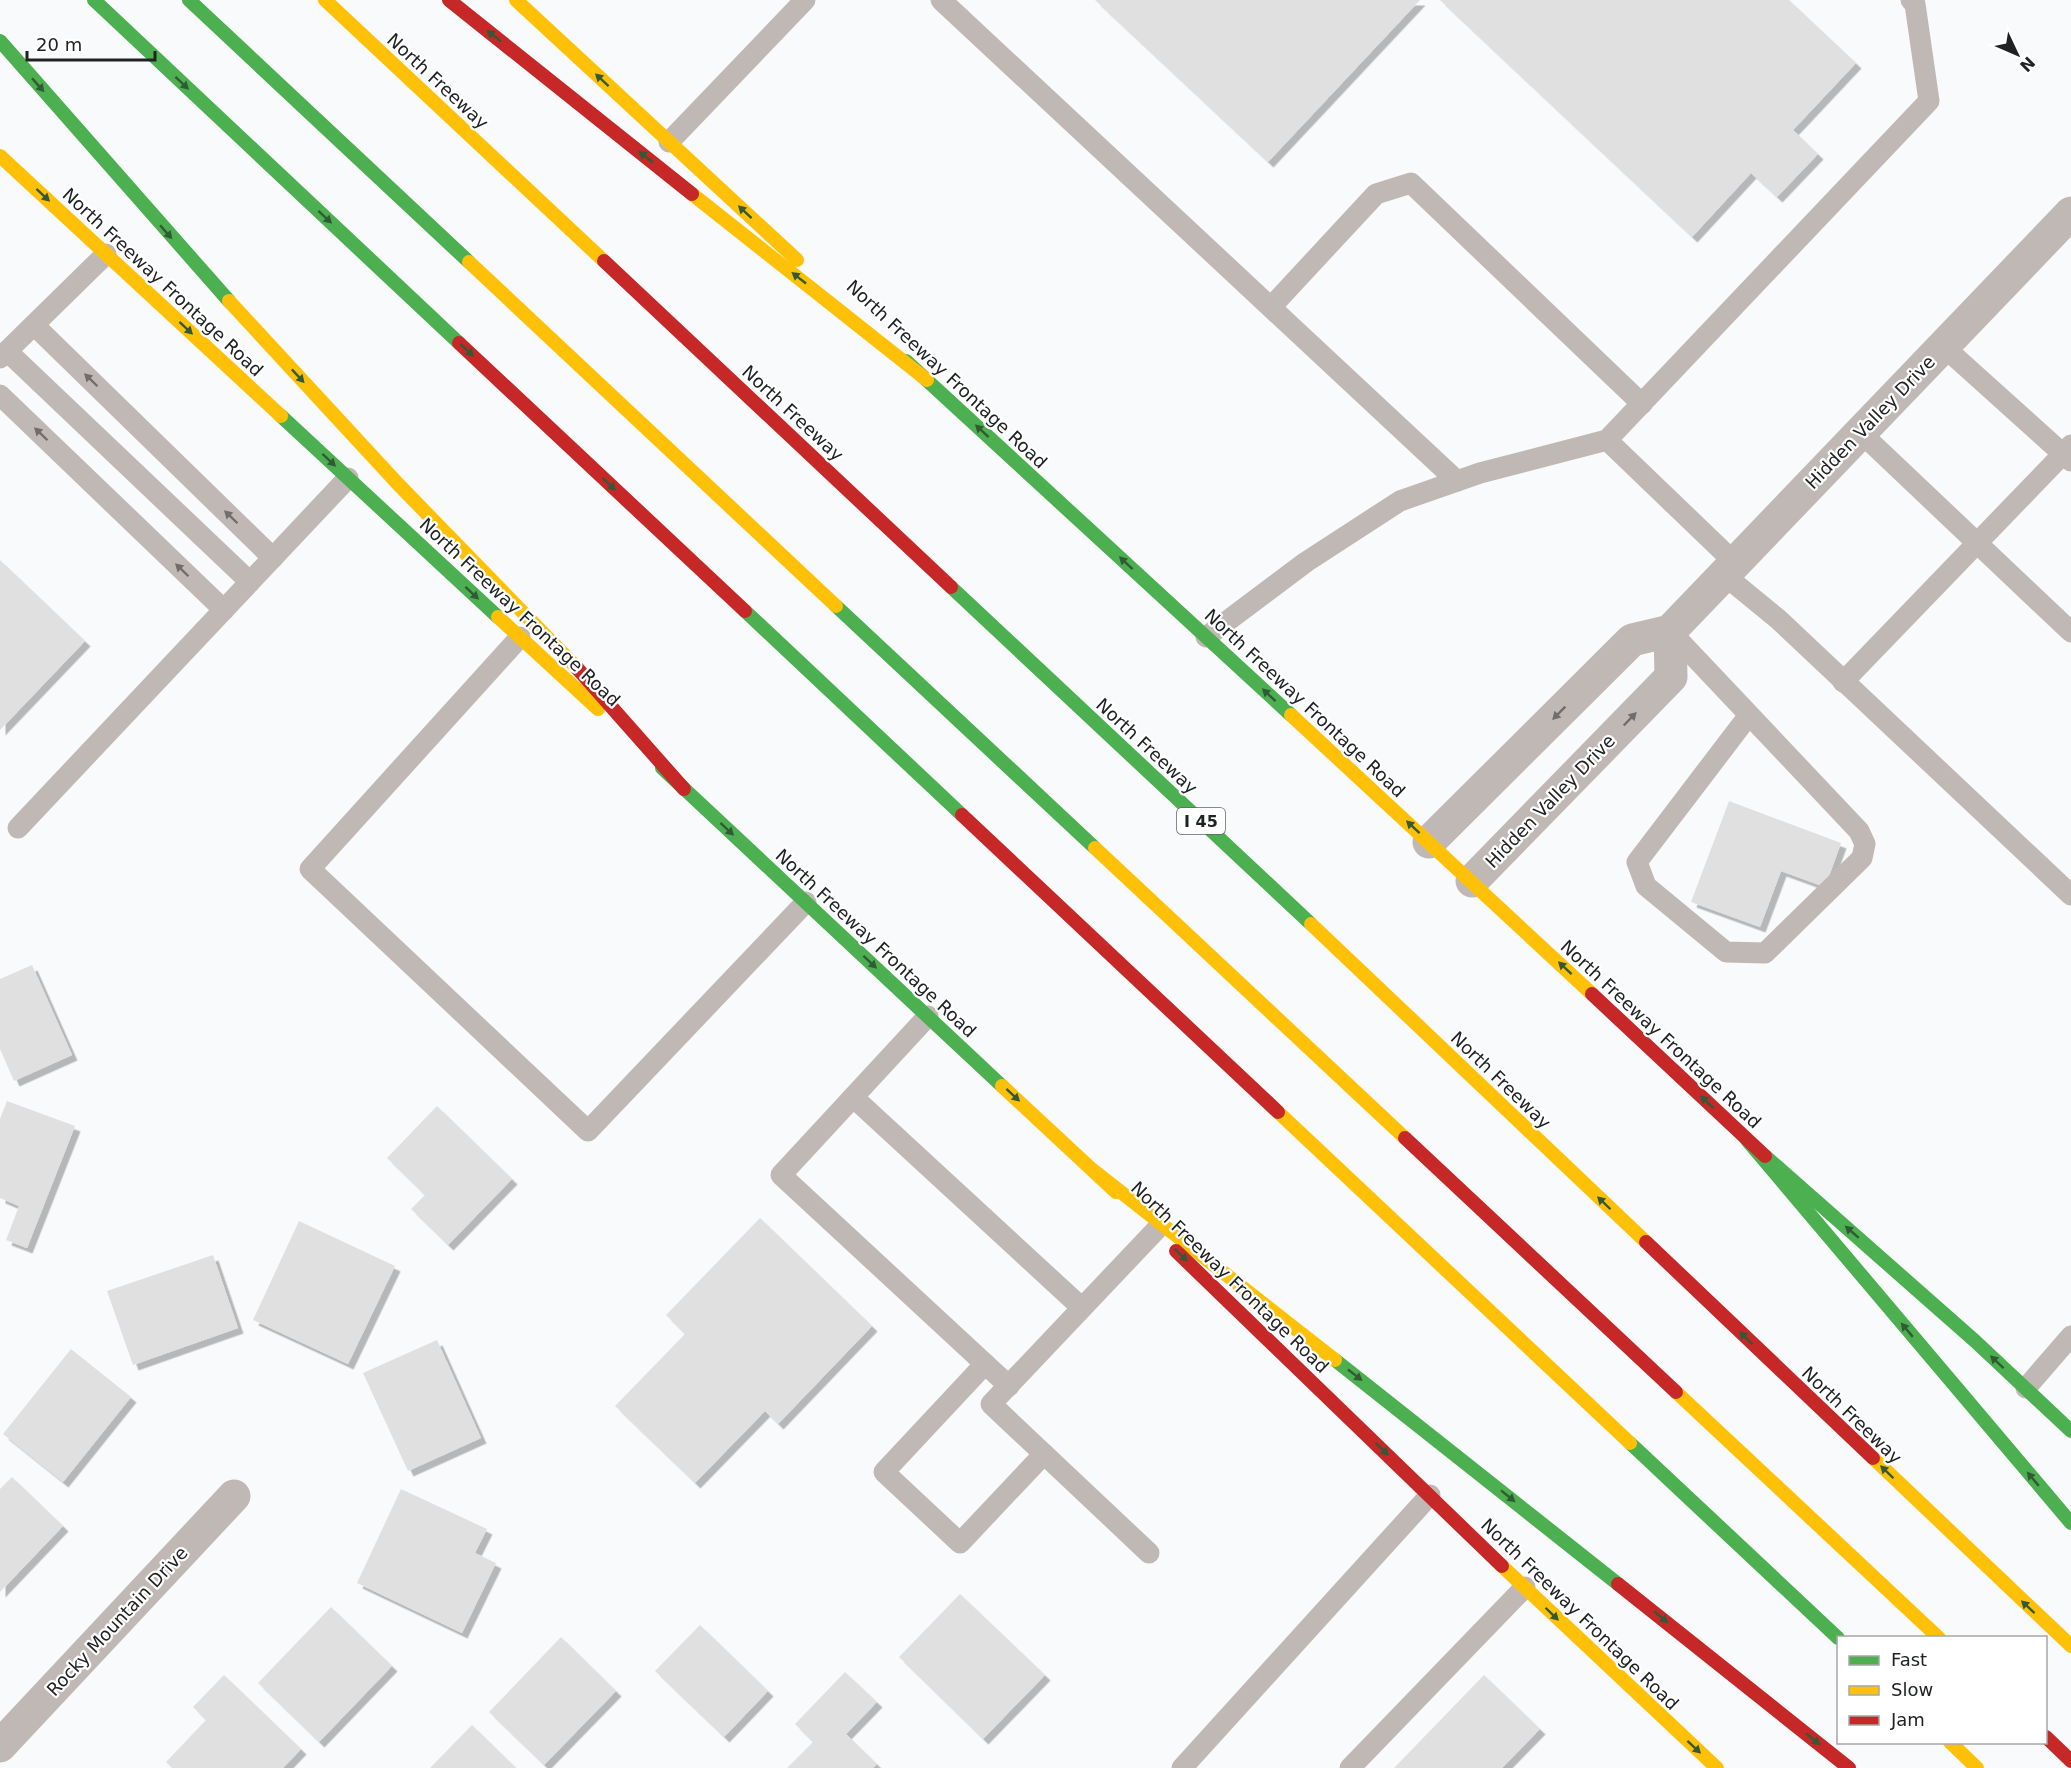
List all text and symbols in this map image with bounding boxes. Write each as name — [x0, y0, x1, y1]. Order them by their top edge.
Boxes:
scale bar — [27, 24, 154, 62]
north arrow — [1987, 24, 2047, 84]
street label: North Freeway — [383, 29, 493, 133]
one-way arrow — [486, 30, 501, 42]
text: 20 m — [36, 34, 82, 55]
text: N — [2016, 53, 2039, 75]
one-way arrow — [595, 73, 609, 87]
one-way arrow — [175, 76, 190, 90]
one-way arrow — [32, 77, 45, 93]
one-way arrow — [638, 151, 654, 164]
street label: North Freeway Frontage Road — [58, 183, 268, 381]
one-way arrow — [35, 188, 50, 201]
one-way arrow — [738, 205, 753, 219]
one-way arrow — [317, 209, 331, 223]
one-way arrow — [160, 224, 173, 240]
one-way arrow — [791, 272, 807, 285]
street label: North Freeway Frontage Road — [842, 275, 1052, 473]
one-way arrow — [178, 321, 193, 334]
one-way arrow — [459, 343, 474, 357]
street label: Hidden Valley Drive — [1801, 351, 1939, 493]
street label: North Freeway — [738, 361, 848, 465]
one-way arrow — [291, 368, 304, 383]
one-way arrow — [85, 374, 99, 388]
one-way arrow — [975, 424, 990, 438]
one-way arrow — [35, 428, 49, 442]
one-way arrow — [321, 453, 336, 466]
one-way arrow — [602, 476, 616, 490]
one-way arrow — [224, 510, 238, 524]
street label: North Freeway Frontage Road — [415, 513, 625, 711]
one-way arrow — [1119, 557, 1134, 570]
one-way arrow — [175, 563, 189, 577]
one-way arrow — [465, 585, 479, 599]
street label: North Freeway Frontage Road — [1200, 604, 1410, 802]
one-way arrow — [1262, 688, 1277, 702]
street label: North Freeway — [1092, 694, 1202, 798]
one-way arrow — [1553, 705, 1567, 719]
one-way arrow — [1623, 713, 1637, 727]
street label: Hidden Valley Drive — [1481, 730, 1619, 872]
road number: I 45 — [1177, 808, 1225, 834]
one-way arrow — [1406, 821, 1421, 834]
one-way arrow — [720, 822, 735, 836]
street label: North Freeway Frontage Road — [771, 844, 981, 1042]
street label: North Freeway Frontage Road — [1556, 935, 1766, 1133]
one-way arrow — [862, 955, 877, 968]
one-way arrow — [1558, 962, 1572, 976]
street label: North Freeway — [1447, 1027, 1556, 1133]
one-way arrow — [1005, 1088, 1020, 1102]
one-way arrow — [1700, 1096, 1715, 1109]
street label: North Freeway Frontage Road — [1127, 1177, 1333, 1377]
one-way arrow — [1597, 1196, 1612, 1210]
one-way arrow — [1845, 1226, 1860, 1239]
one-way arrow — [1174, 1248, 1188, 1262]
one-way arrow — [1901, 1322, 1914, 1338]
one-way arrow — [1738, 1331, 1753, 1345]
one-way arrow — [1990, 1355, 2005, 1369]
street label: North Freeway — [1798, 1362, 1907, 1468]
one-way arrow — [1347, 1369, 1363, 1381]
one-way arrow — [1374, 1442, 1389, 1455]
one-way arrow — [1880, 1466, 1894, 1480]
one-way arrow — [2027, 1472, 2040, 1487]
one-way arrow — [1500, 1489, 1516, 1502]
street label: North Freeway Frontage Road — [1477, 1514, 1683, 1714]
street label: Rocky Mountain Drive — [42, 1542, 192, 1700]
one-way arrow — [2021, 1601, 2036, 1614]
one-way arrow — [1545, 1606, 1559, 1620]
one-way arrow — [1653, 1611, 1668, 1623]
legend — [1837, 1636, 2047, 1744]
text: Fast — [1891, 1649, 1927, 1670]
text: Slow — [1891, 1679, 1933, 1700]
text: Jam — [1890, 1709, 1925, 1730]
one-way arrow — [1805, 1732, 1820, 1745]
one-way arrow — [1687, 1740, 1702, 1754]

